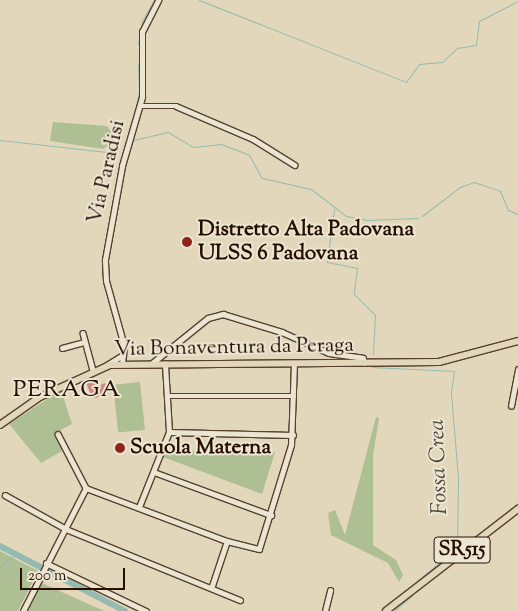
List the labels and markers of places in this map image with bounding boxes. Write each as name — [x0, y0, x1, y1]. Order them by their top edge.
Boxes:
place label: Distretto Alta Padovana ULSS 6 Padovana — [198, 217, 414, 267]
marker: Distretto Alta Padovana ULSS 6 Padovana — [180, 235, 194, 249]
place label: Scuola Materna — [130, 435, 271, 461]
marker: Scuola Materna — [114, 442, 126, 454]

